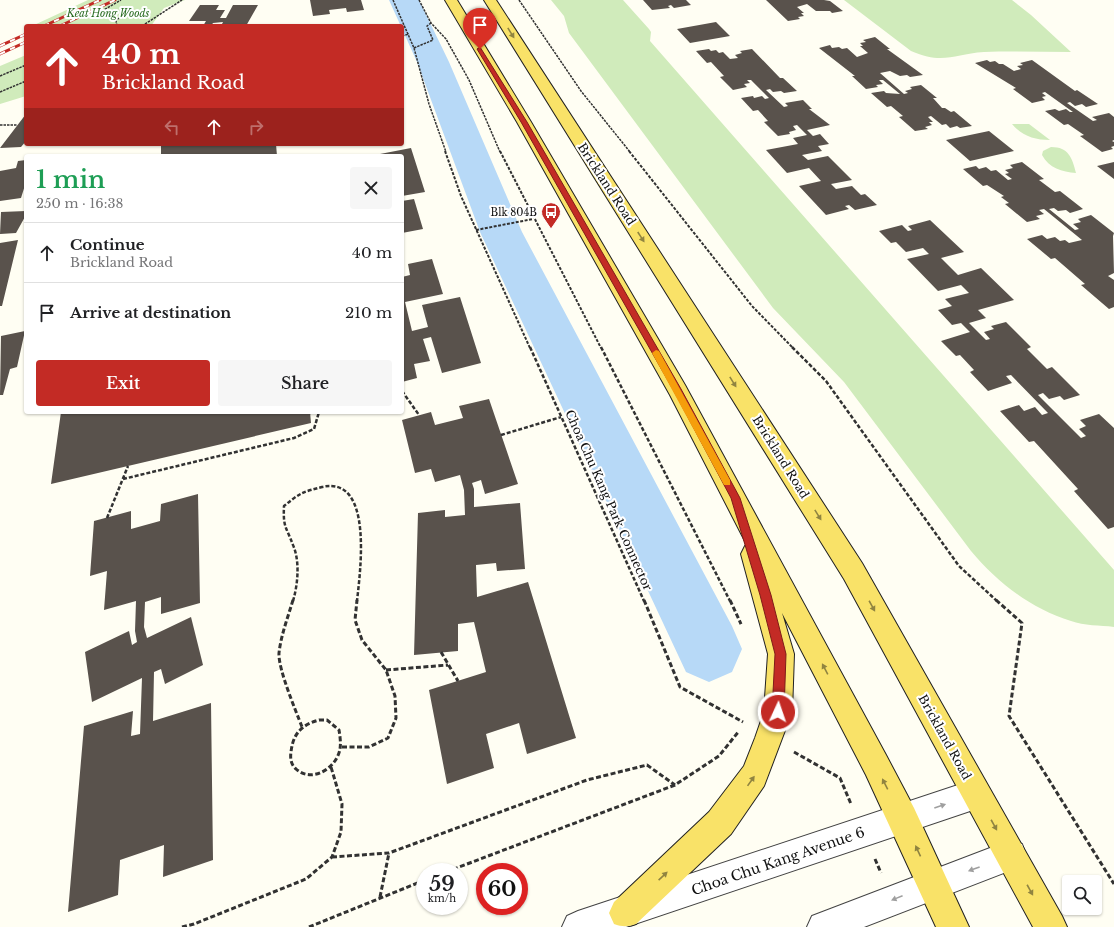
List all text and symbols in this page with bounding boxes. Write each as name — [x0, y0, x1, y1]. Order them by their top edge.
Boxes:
park label: Keat Hong Woods — [66, 7, 149, 20]
pin — [463, 8, 497, 49]
icon: arrive — [469, 14, 491, 36]
one-way arrow — [507, 28, 515, 38]
text: 40 m — [102, 37, 180, 72]
icon: ahead — [36, 40, 88, 92]
text: Brickland Road — [102, 72, 245, 94]
icon: left — [161, 116, 183, 138]
icon: ahead — [203, 116, 225, 138]
icon: right — [245, 116, 267, 138]
street label: Brickland Road — [575, 140, 639, 228]
text: 1 min — [36, 165, 105, 194]
button: close — [350, 167, 392, 209]
text: 250 m · 16:38 — [36, 195, 123, 212]
bus stop icon: Blk 804B — [540, 201, 562, 229]
place label: Blk 804B — [490, 206, 537, 219]
one-way arrow — [637, 232, 645, 243]
text: Continue — [70, 235, 145, 254]
icon: ahead — [36, 242, 58, 264]
text: 40 m — [352, 243, 392, 262]
text: Brickland Road — [70, 254, 173, 271]
icon: arrive — [36, 302, 58, 324]
text: Arrive at destination — [70, 303, 231, 322]
text: 210 m — [345, 303, 392, 322]
button: Exit — [36, 360, 210, 406]
button: Share — [218, 360, 392, 406]
one-way arrow — [729, 377, 737, 387]
street label: Choa Chu Kang Park Connector — [562, 407, 656, 593]
street label: Brickland Road — [749, 413, 813, 501]
one-way arrow — [814, 509, 821, 521]
one-way arrow — [869, 600, 876, 611]
one-way arrow — [821, 663, 828, 675]
position arrow — [757, 691, 799, 733]
street label: Brickland Road — [915, 692, 975, 782]
one-way arrow — [747, 775, 755, 786]
one-way arrow — [882, 778, 889, 790]
one-way arrow — [934, 803, 946, 809]
one-way arrow — [990, 819, 997, 830]
street label: Choa Chu Kang Avenue 6 — [689, 823, 867, 899]
one-way arrow — [915, 846, 921, 857]
speed limit sign: 60 — [476, 863, 528, 915]
one-way arrow — [968, 866, 980, 872]
text: 59 — [429, 872, 455, 896]
one-way arrow — [659, 872, 668, 881]
map controls — [1062, 875, 1102, 915]
button: search — [1062, 875, 1102, 915]
one-way arrow — [1026, 884, 1033, 896]
text: km/h — [428, 892, 456, 905]
one-way arrow — [891, 895, 903, 901]

